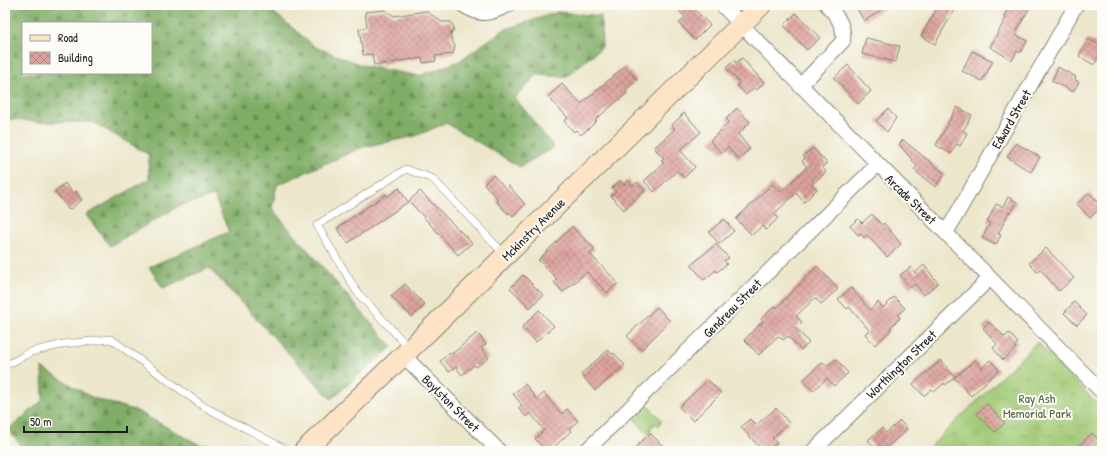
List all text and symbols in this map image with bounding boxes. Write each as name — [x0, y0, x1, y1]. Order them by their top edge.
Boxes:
legend — [22, 22, 152, 74]
text: Road — [58, 29, 78, 46]
text: Building — [58, 49, 93, 66]
street label: Edward Street — [987, 86, 1035, 152]
street label: Arcade Street — [881, 170, 941, 228]
street label: Mckinstry Avenue — [497, 193, 569, 265]
street label: Gendreau Street — [699, 274, 766, 341]
street label: Worthington Street — [862, 325, 941, 402]
street label: Boylston Street — [418, 370, 484, 436]
park label: Ray Ash Memorial Park — [1003, 389, 1072, 422]
scale bar — [24, 408, 127, 434]
text: 50 m — [30, 413, 51, 430]

